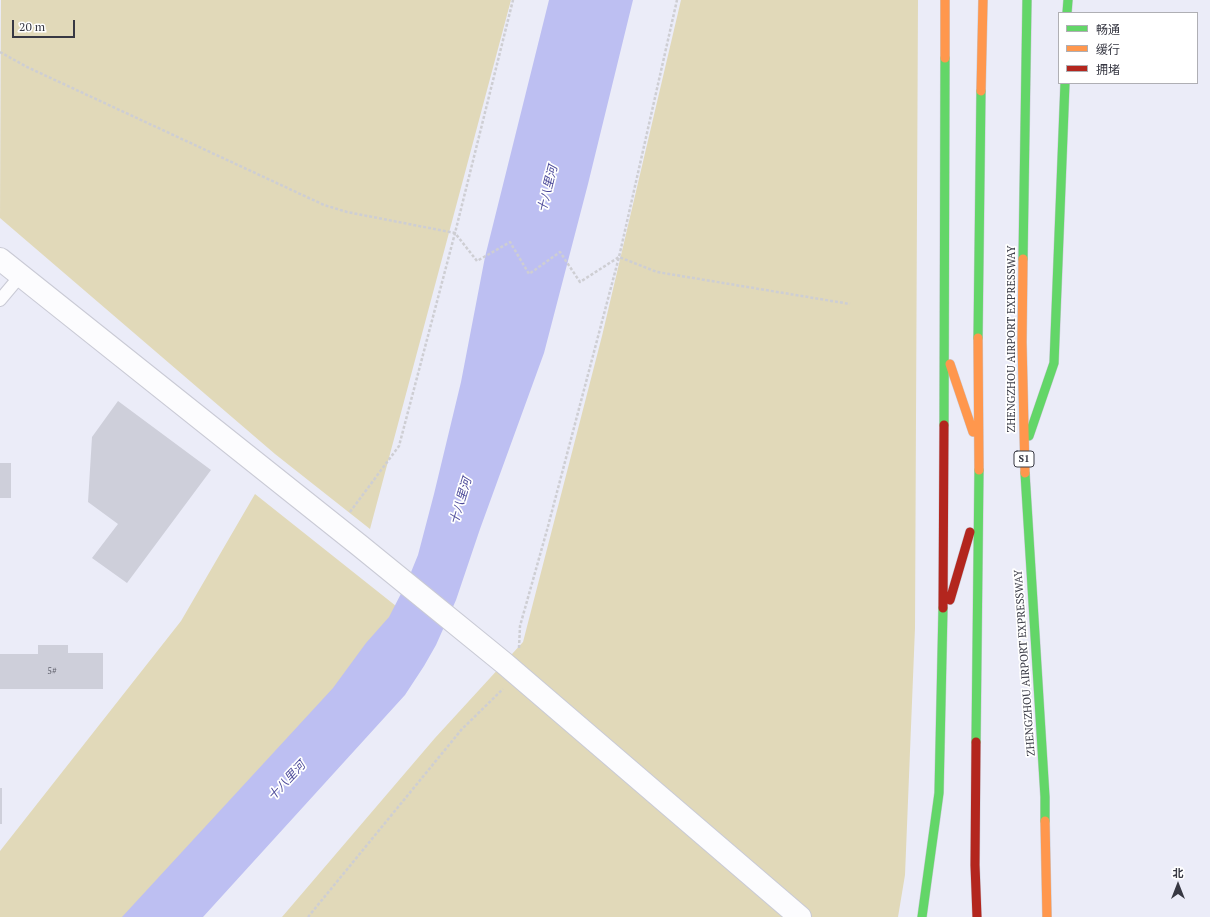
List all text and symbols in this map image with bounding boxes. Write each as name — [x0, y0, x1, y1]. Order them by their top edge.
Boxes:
scale bar — [14, 12, 77, 38]
legend — [1058, 12, 1198, 84]
text: 20 m — [19, 19, 45, 34]
text: 畅通 — [1096, 22, 1120, 37]
text: 缓行 — [1096, 42, 1120, 57]
text: 拥堵 — [1096, 62, 1120, 77]
water label: 十八里河 — [535, 164, 561, 214]
street label: ZHENGZHOU AIRPORT EXPRESSWAY — [1005, 246, 1019, 432]
road number: S1 — [1014, 451, 1034, 467]
water label: 十八里河 — [447, 476, 475, 526]
street label: ZHENGZHOU AIRPORT EXPRESSWAY — [1012, 569, 1038, 757]
house number: 5# — [47, 666, 57, 676]
water label: 十八里河 — [265, 759, 309, 803]
north arrow — [1158, 865, 1198, 905]
text: 北 — [1173, 866, 1184, 880]

